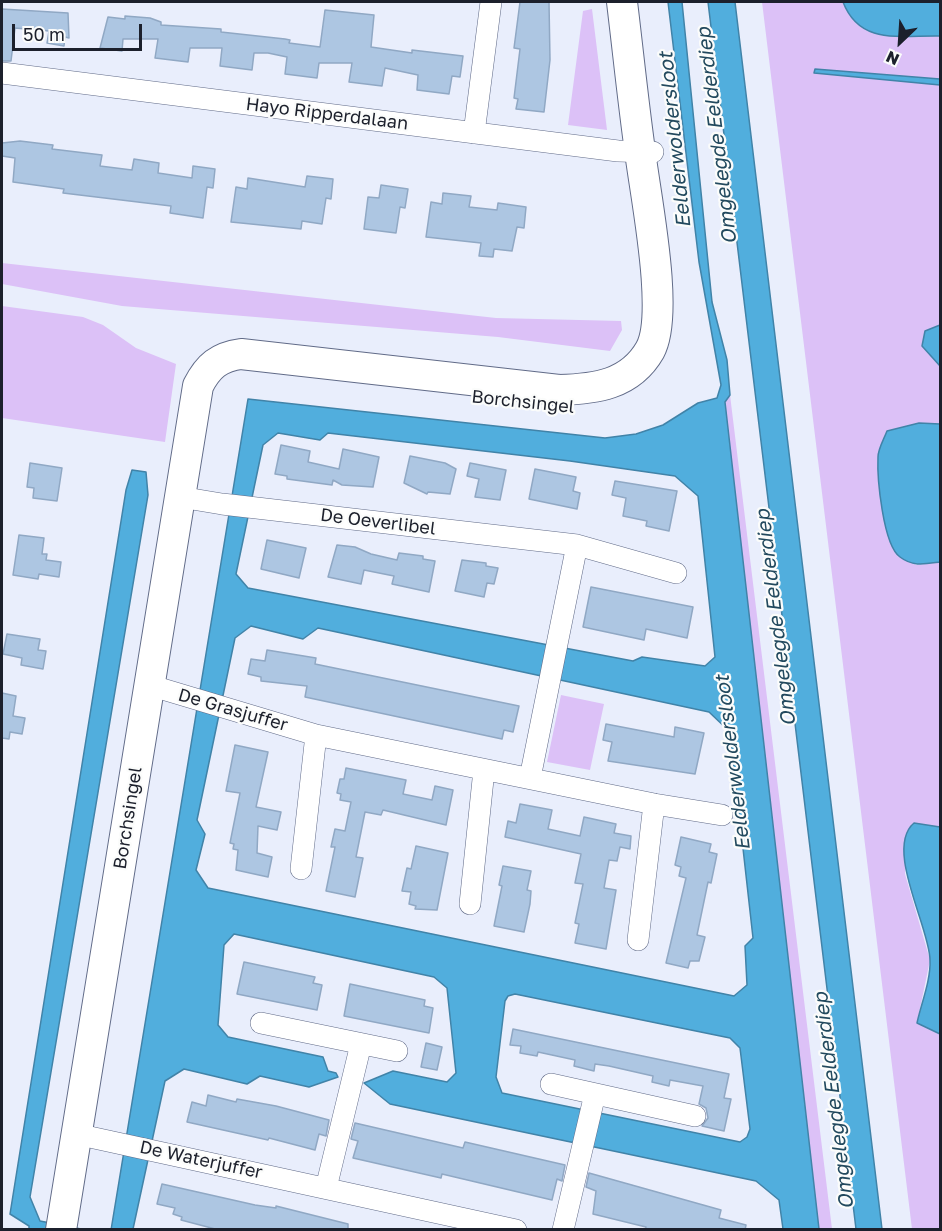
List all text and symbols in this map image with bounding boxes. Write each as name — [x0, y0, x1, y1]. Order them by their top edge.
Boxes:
scale bar — [15, 12, 146, 50]
north arrow — [870, 12, 930, 72]
text: 50 m — [23, 23, 65, 45]
water label: Omgelegde Eelderdiep — [692, 26, 742, 246]
text: N — [883, 47, 902, 70]
water label: Eelderwoldersloot — [654, 51, 696, 229]
street label: Hayo Ripperdalaan — [245, 93, 409, 135]
street label: Borchsingel — [471, 386, 575, 418]
street label: De Oeverlibel — [319, 504, 437, 540]
water label: Omgelegde Eelderdiep — [751, 508, 801, 728]
water label: Eelderwoldersloot — [710, 674, 756, 852]
street label: De Grasjuffer — [176, 684, 290, 736]
street label: Borchsingel — [109, 765, 147, 871]
water label: Omgelegde Eelderdiep — [809, 991, 859, 1211]
street label: De Waterjuffer — [138, 1136, 264, 1184]

